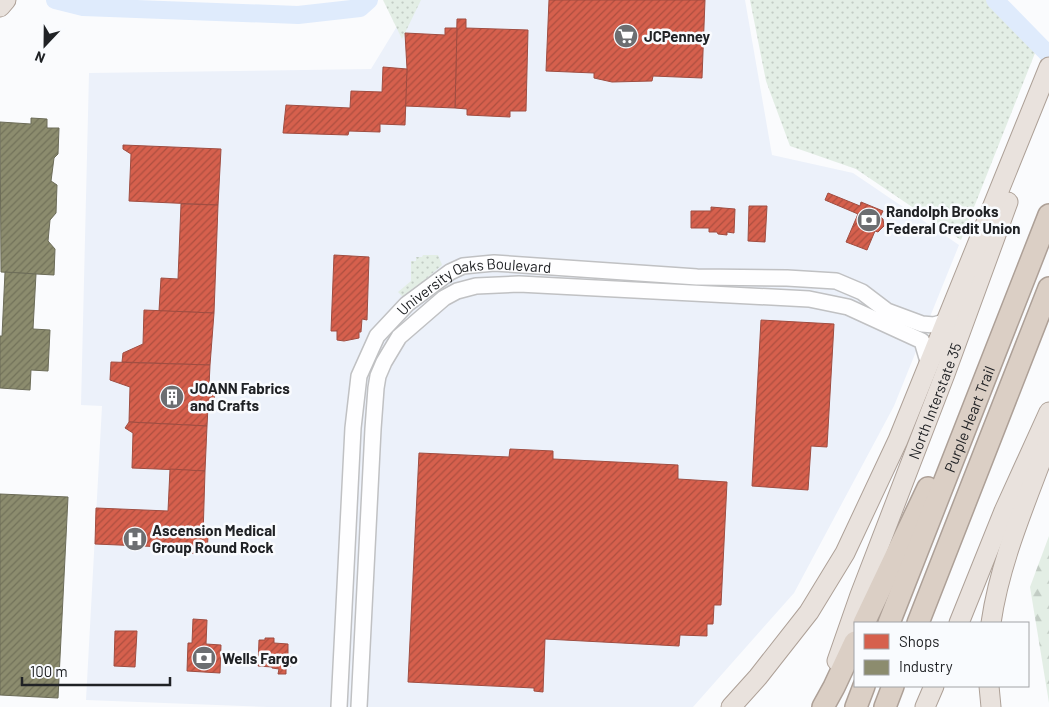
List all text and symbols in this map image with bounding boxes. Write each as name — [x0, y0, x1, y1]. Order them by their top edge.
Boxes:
north arrow — [20, 20, 70, 70]
supermarket icon: JCPenney — [613, 23, 639, 49]
place label: JCPenney — [644, 27, 711, 45]
text: N — [32, 48, 47, 67]
place label: Randolph Brooks Federal Credit Union — [886, 202, 1021, 237]
bank icon: Randolph Brooks Federal Credit Union — [856, 207, 882, 233]
street label: University Oaks Boulevard — [393, 254, 552, 319]
street label: North Interstate 35 — [904, 340, 965, 462]
street label: Purple Heart Trail — [940, 363, 998, 475]
place label: JOANN Fabrics and Crafts — [190, 379, 290, 414]
building icon: JOANN Fabrics and Crafts — [159, 384, 185, 410]
place label: Ascension Medical Group Round Rock — [152, 521, 276, 556]
hospital icon: Ascension Medical Group Round Rock — [122, 526, 148, 552]
legend — [854, 622, 1029, 687]
text: Shops — [899, 632, 939, 650]
bank icon: Wells Fargo — [191, 645, 217, 671]
place label: Wells Fargo — [222, 649, 298, 667]
scale bar — [22, 654, 170, 686]
text: Industry — [899, 657, 953, 675]
text: 100 m — [30, 662, 68, 680]

